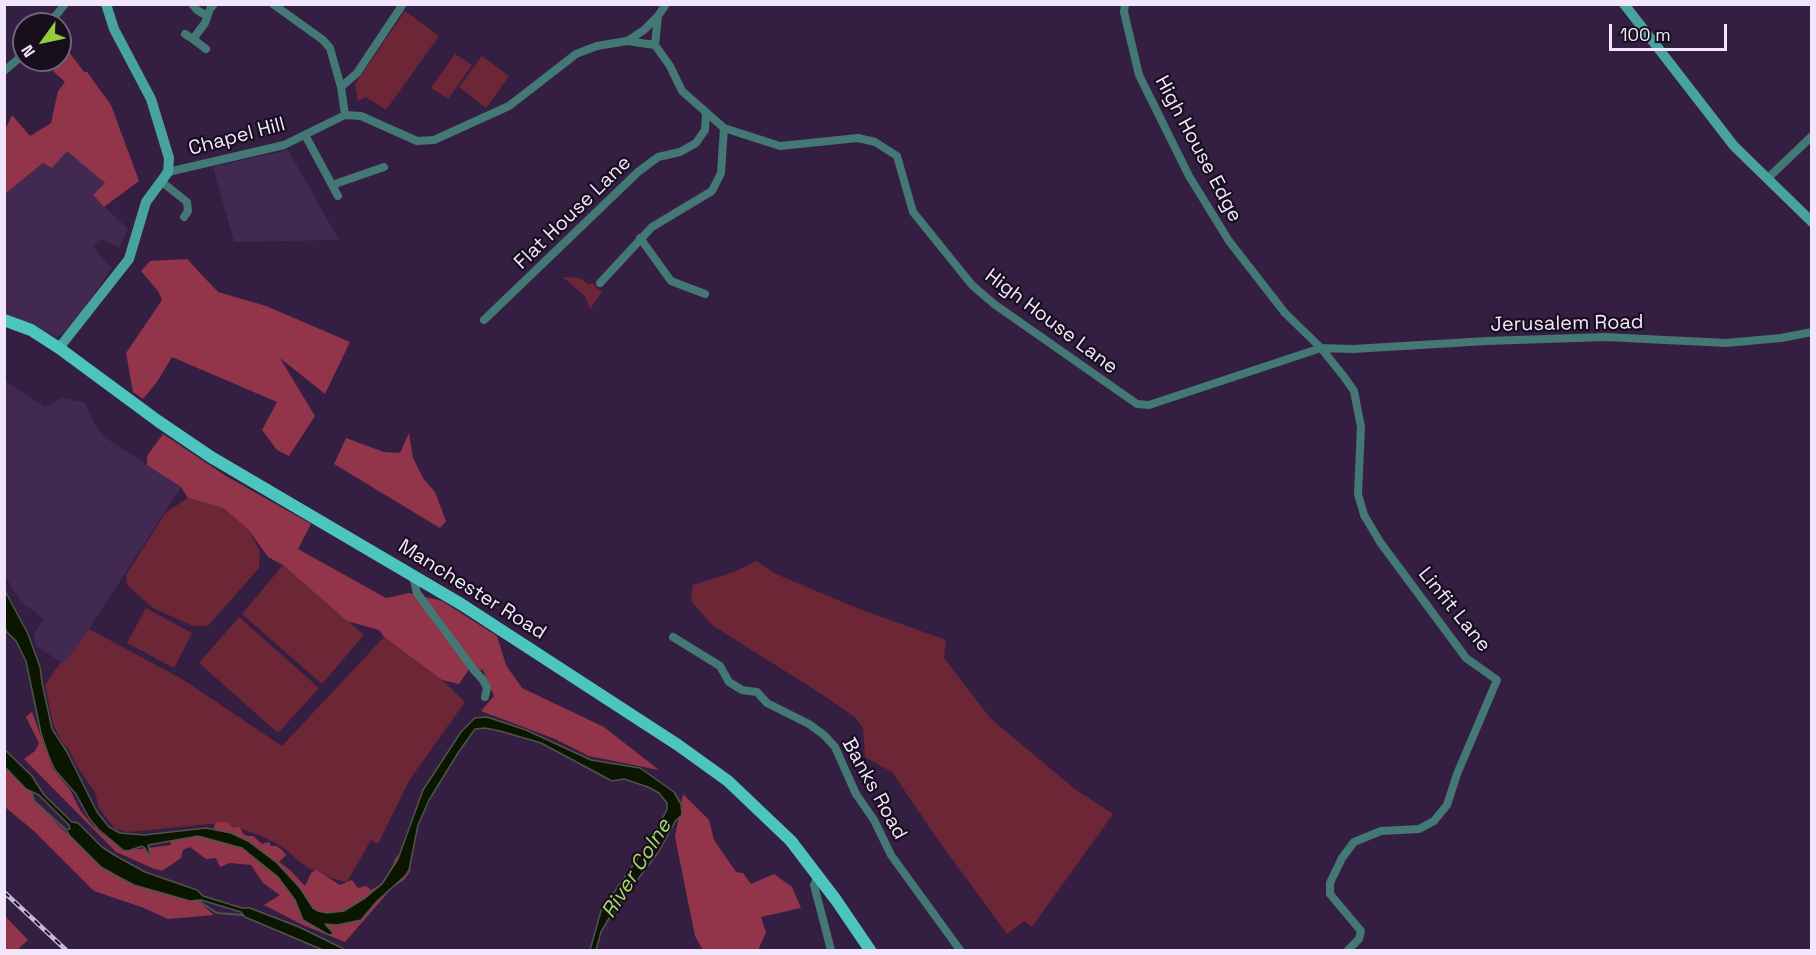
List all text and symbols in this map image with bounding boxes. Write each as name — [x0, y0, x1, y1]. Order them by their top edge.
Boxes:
north arrow — [12, 12, 72, 72]
scale bar — [1612, 12, 1730, 50]
text: 100 m — [1620, 23, 1671, 46]
text: N — [16, 41, 40, 61]
street label: High House Edge — [1149, 72, 1247, 226]
street label: Chapel Hill — [186, 113, 288, 161]
street label: Flat House Lane — [510, 151, 636, 275]
street label: High House Lane — [980, 264, 1122, 380]
street label: Jerusalem Road — [1490, 311, 1644, 337]
street label: Manchester Road — [394, 535, 550, 645]
street label: Linfit Lane — [1413, 563, 1495, 657]
street label: Banks Road — [836, 734, 912, 844]
water label: River Colne — [597, 815, 677, 923]

